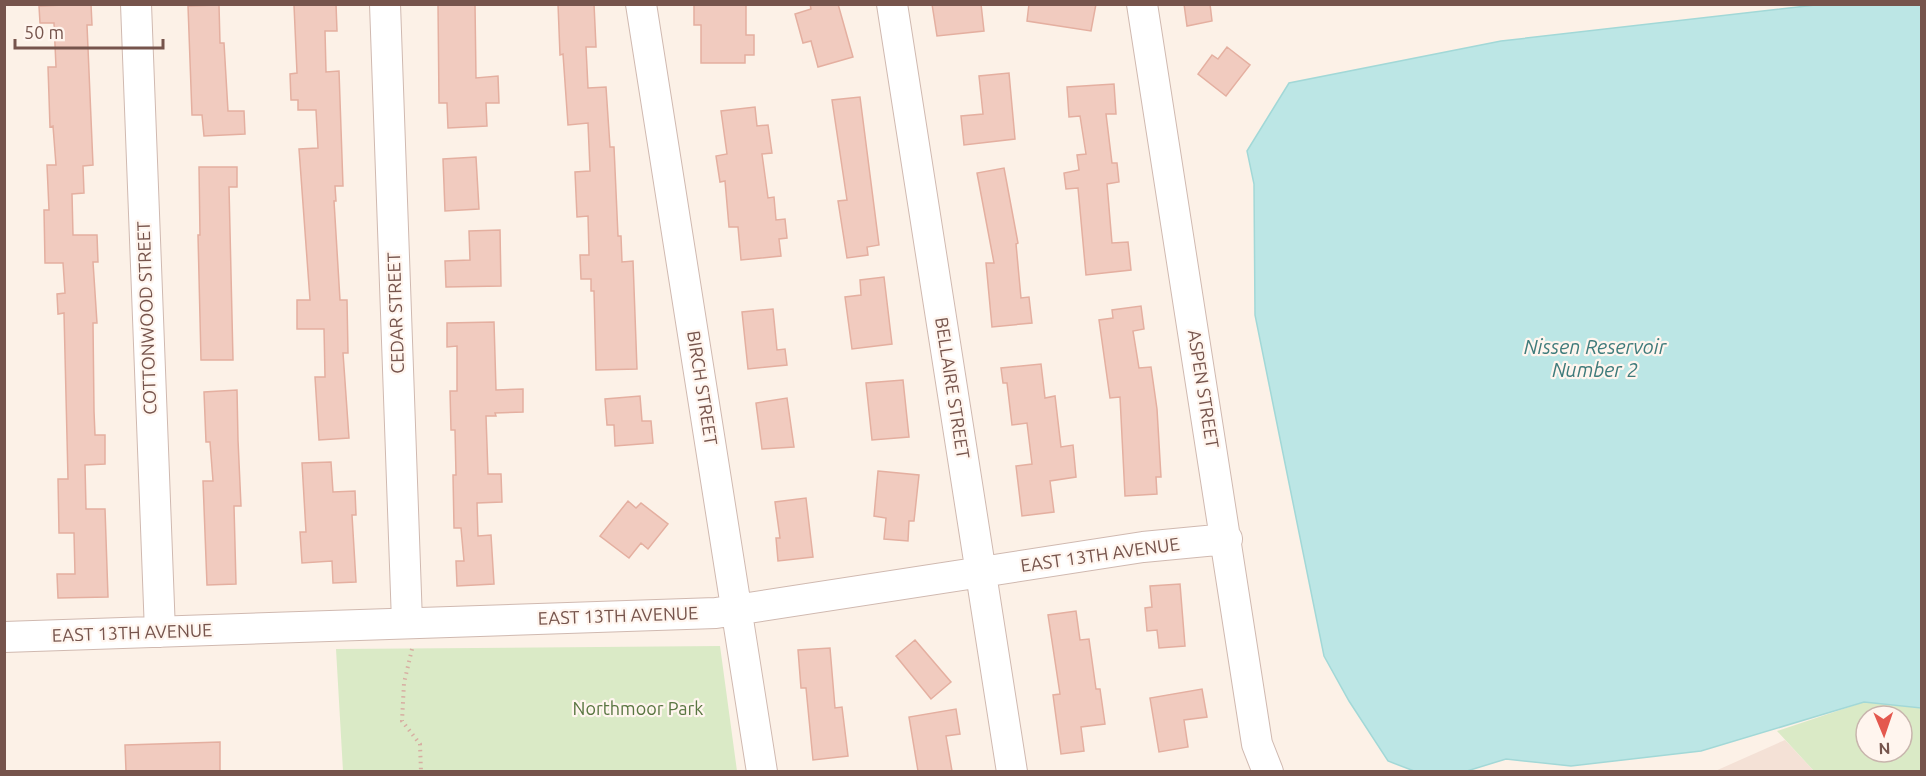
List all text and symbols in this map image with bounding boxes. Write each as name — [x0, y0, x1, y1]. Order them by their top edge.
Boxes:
scale bar — [15, 12, 164, 50]
text: 50 m — [24, 22, 64, 42]
street label: COTTONWOOD STREET — [133, 221, 159, 415]
street label: CEDAR STREET — [383, 252, 407, 374]
street label: BELLAIRE STREET — [932, 316, 974, 460]
street label: ASPEN STREET — [1185, 328, 1223, 450]
street label: BIRCH STREET — [684, 329, 722, 447]
water label: Nissen Reservoir Number 2 — [1524, 335, 1668, 381]
street label: EAST 13TH AVENUE — [1019, 533, 1181, 575]
street label: EAST 13TH AVENUE — [537, 602, 698, 628]
street label: EAST 13TH AVENUE — [51, 619, 212, 645]
park label: Northmoor Park — [573, 698, 703, 718]
north arrow — [1854, 704, 1914, 764]
text: N — [1878, 740, 1891, 758]

